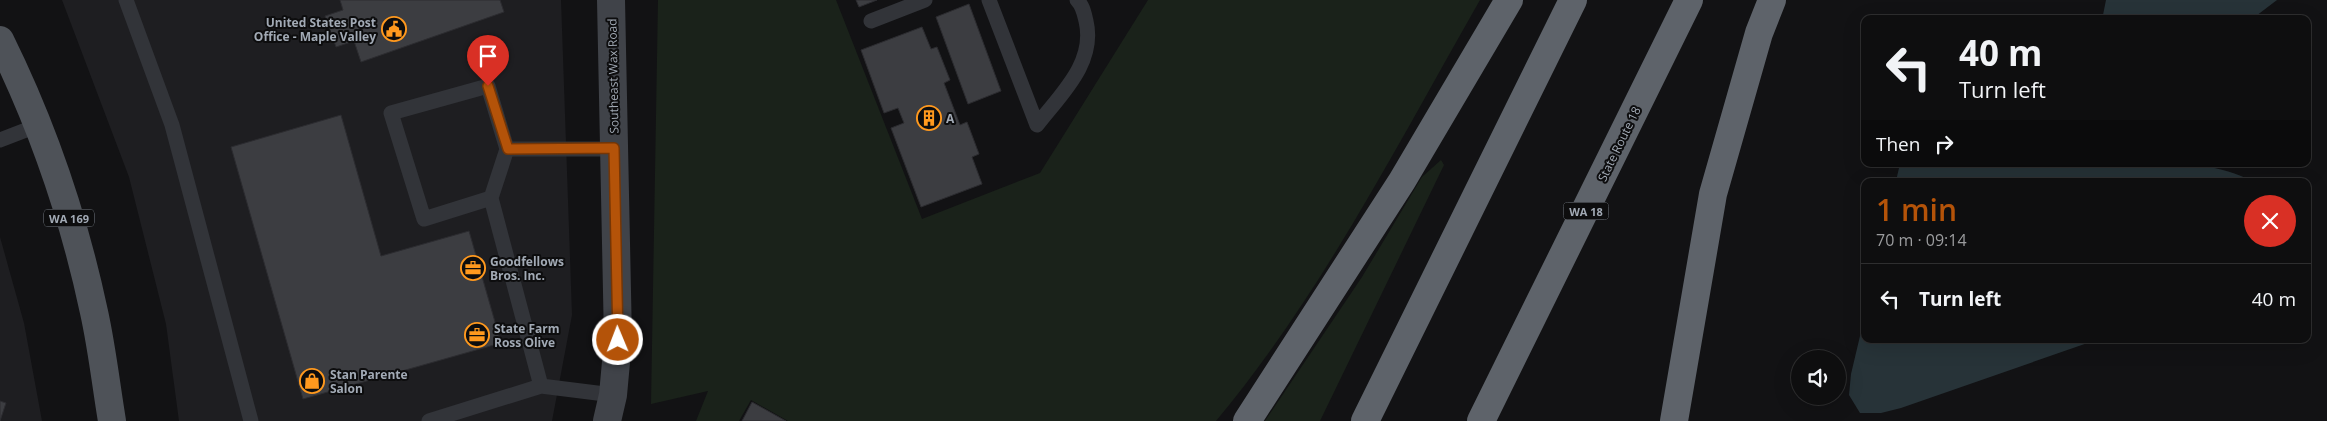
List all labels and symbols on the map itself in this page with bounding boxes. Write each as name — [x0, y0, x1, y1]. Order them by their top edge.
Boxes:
place label: United States Post Office - Maple Valley — [254, 14, 376, 45]
public building icon: United States Post Office - Maple Valley — [381, 16, 407, 42]
street label: Southeast Wax Road — [603, 18, 623, 134]
pin — [467, 35, 509, 86]
street label: State Route 18 — [1593, 104, 1645, 184]
building icon: A — [916, 105, 942, 131]
place label: A — [946, 110, 955, 127]
road number: WA 18 — [1564, 202, 1608, 220]
road number: WA 169 — [44, 210, 94, 227]
place label: Goodfellows Bros. Inc. — [490, 253, 564, 284]
office icon: Goodfellows Bros. Inc. — [460, 255, 486, 281]
position arrow — [591, 313, 643, 365]
place label: State Farm Ross Olive — [494, 320, 560, 351]
office icon: State Farm Ross Olive — [464, 322, 490, 348]
place label: Stan Parente Salon — [330, 366, 408, 397]
shop icon: Stan Parente Salon — [299, 368, 325, 394]

